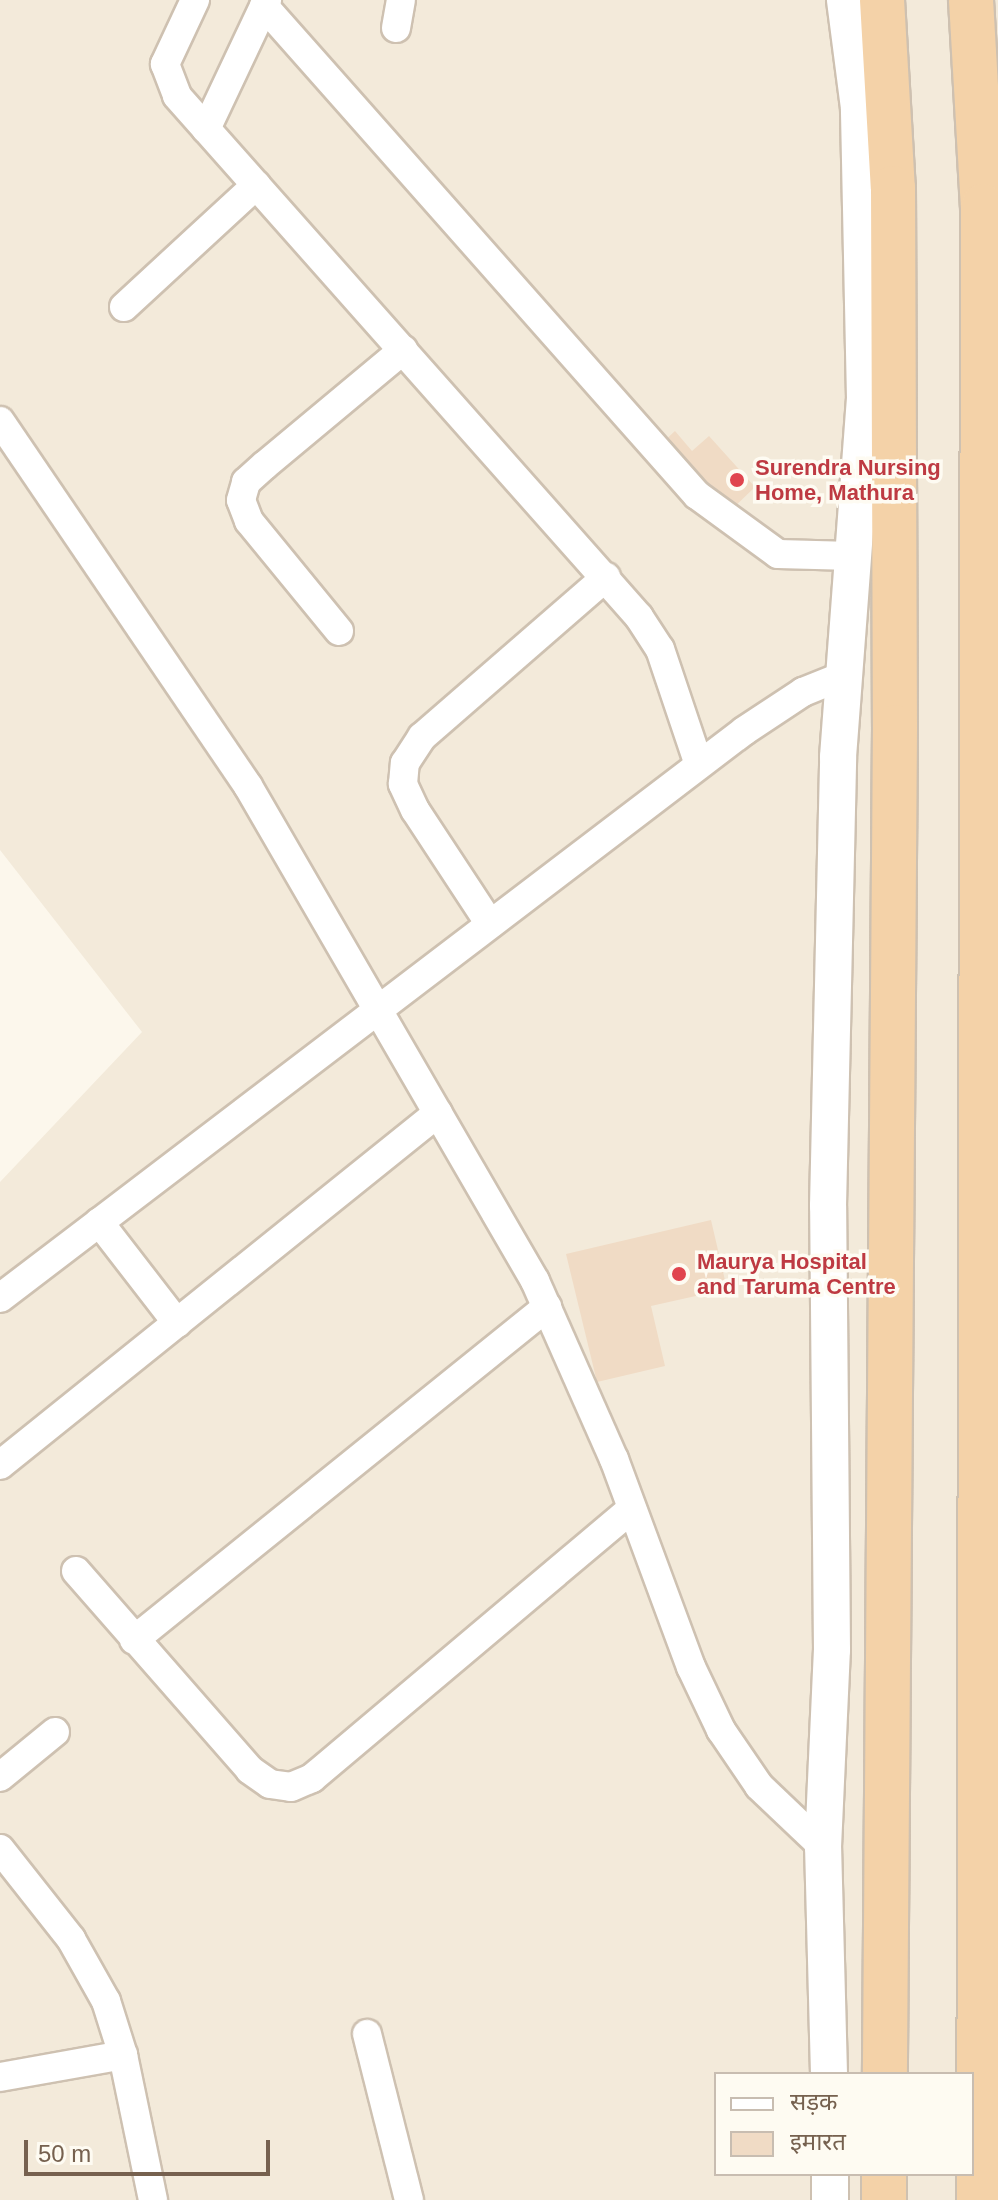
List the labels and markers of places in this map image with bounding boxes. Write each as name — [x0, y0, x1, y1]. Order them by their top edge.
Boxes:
place label: Surendra Nursing Home, Mathura — [755, 454, 941, 506]
marker: Surendra Nursing Home, Mathura — [726, 469, 748, 491]
place label: Maurya Hospital and Taruma Centre — [697, 1248, 896, 1300]
marker: Maurya Hospital and Taruma Centre — [668, 1263, 690, 1285]

